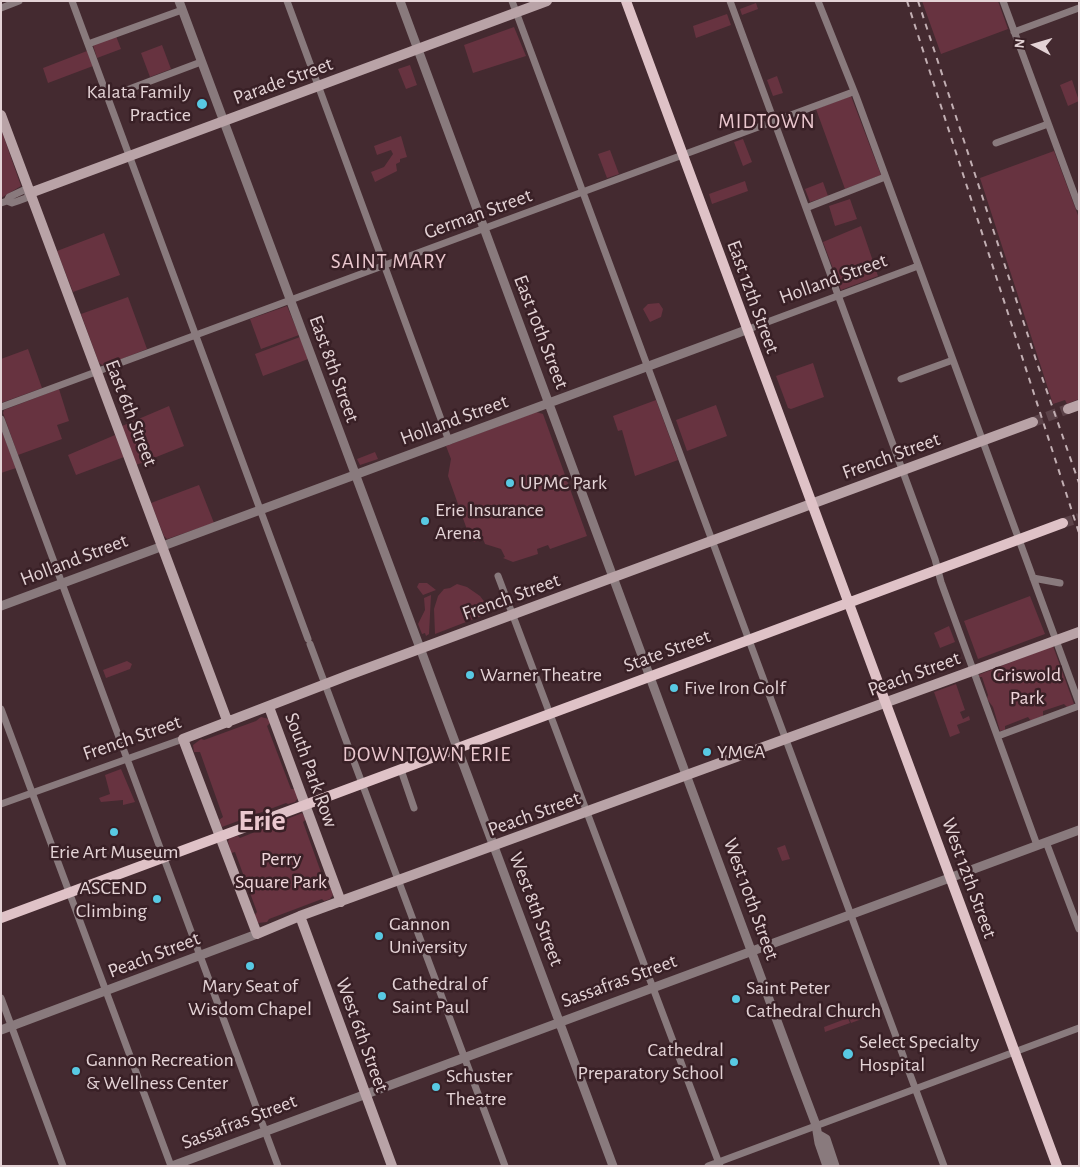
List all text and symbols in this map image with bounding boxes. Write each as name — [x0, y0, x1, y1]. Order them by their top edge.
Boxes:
north arrow — [1010, 20, 1060, 70]
text: N — [1013, 38, 1028, 49]
street label: Parade Street — [230, 52, 336, 110]
place label: Kalata Family Practice — [86, 80, 191, 127]
marker: Kalata Family Practice — [195, 97, 209, 111]
district label: MIDTOWN — [717, 109, 817, 135]
street label: German Street — [421, 183, 535, 245]
street label: East 12th Street — [721, 237, 785, 357]
street label: Holland Street — [776, 248, 890, 310]
district label: SAINT MARY — [330, 249, 448, 275]
street label: East 10th Street — [508, 272, 574, 392]
street label: East 8th Street — [304, 312, 364, 426]
street label: East 6th Street — [100, 356, 162, 470]
street label: Holland Street — [397, 389, 511, 451]
street label: French Street — [839, 427, 943, 485]
place label: UPMC Park — [520, 471, 607, 495]
marker: UPMC Park — [504, 477, 516, 489]
place label: Erie Insurance Arena — [435, 498, 544, 545]
marker: Erie Insurance Arena — [419, 515, 431, 527]
street label: Holland Street — [17, 529, 131, 591]
street label: French Street — [459, 568, 563, 626]
street label: State Street — [620, 624, 714, 678]
street label: Peach Street — [865, 646, 963, 702]
place label: Warner Theatre — [480, 663, 602, 687]
park label: Griswold Park — [993, 663, 1061, 710]
marker: Warner Theatre — [464, 669, 476, 681]
place label: Five Iron Golf — [684, 676, 785, 700]
marker: Five Iron Golf — [668, 682, 680, 694]
street label: South Park Row — [279, 709, 343, 831]
street label: French Street — [80, 710, 184, 766]
place label: YMCA — [717, 740, 765, 764]
district label: DOWNTOWN ERIE — [341, 742, 513, 768]
marker: YMCA — [701, 746, 713, 758]
street label: Peach Street — [485, 786, 583, 842]
district label: Erie — [238, 803, 286, 839]
street label: West 12th Street — [936, 814, 1002, 942]
marker: Erie Art Museum — [108, 826, 120, 838]
street label: West 10th Street — [718, 835, 784, 963]
place label: Erie Art Museum — [50, 840, 178, 864]
park label: Perry Square Park — [235, 847, 327, 894]
street label: West 8th Street — [503, 849, 569, 969]
place label: ASCEND Climbing — [76, 876, 147, 923]
marker: ASCEND Climbing — [151, 893, 163, 905]
place label: Gannon University — [389, 912, 467, 959]
street label: Peach Street — [105, 927, 203, 983]
marker: Gannon University — [373, 930, 385, 942]
street label: Sassafras Street — [558, 949, 680, 1013]
marker: Mary Seat of Wisdom Chapel — [244, 960, 256, 972]
place label: Cathedral of Saint Paul — [392, 972, 487, 1019]
place label: Mary Seat of Wisdom Chapel — [188, 974, 312, 1021]
street label: West 6th Street — [330, 975, 394, 1095]
place label: Saint Peter Cathedral Church — [746, 976, 881, 1023]
marker: Cathedral of Saint Paul — [376, 990, 388, 1002]
marker: Saint Peter Cathedral Church — [730, 993, 742, 1005]
place label: Select Specialty Hospital — [859, 1030, 979, 1077]
place label: Cathedral Preparatory School — [578, 1038, 724, 1085]
marker: Select Specialty Hospital — [841, 1047, 855, 1061]
place label: Gannon Recreation & Wellness Center — [86, 1048, 234, 1095]
marker: Cathedral Preparatory School — [728, 1056, 740, 1068]
place label: Schuster Theatre — [446, 1064, 513, 1111]
marker: Gannon Recreation & Wellness Center — [70, 1065, 82, 1077]
marker: Schuster Theatre — [430, 1081, 442, 1093]
street label: Sassafras Street — [178, 1089, 300, 1155]

